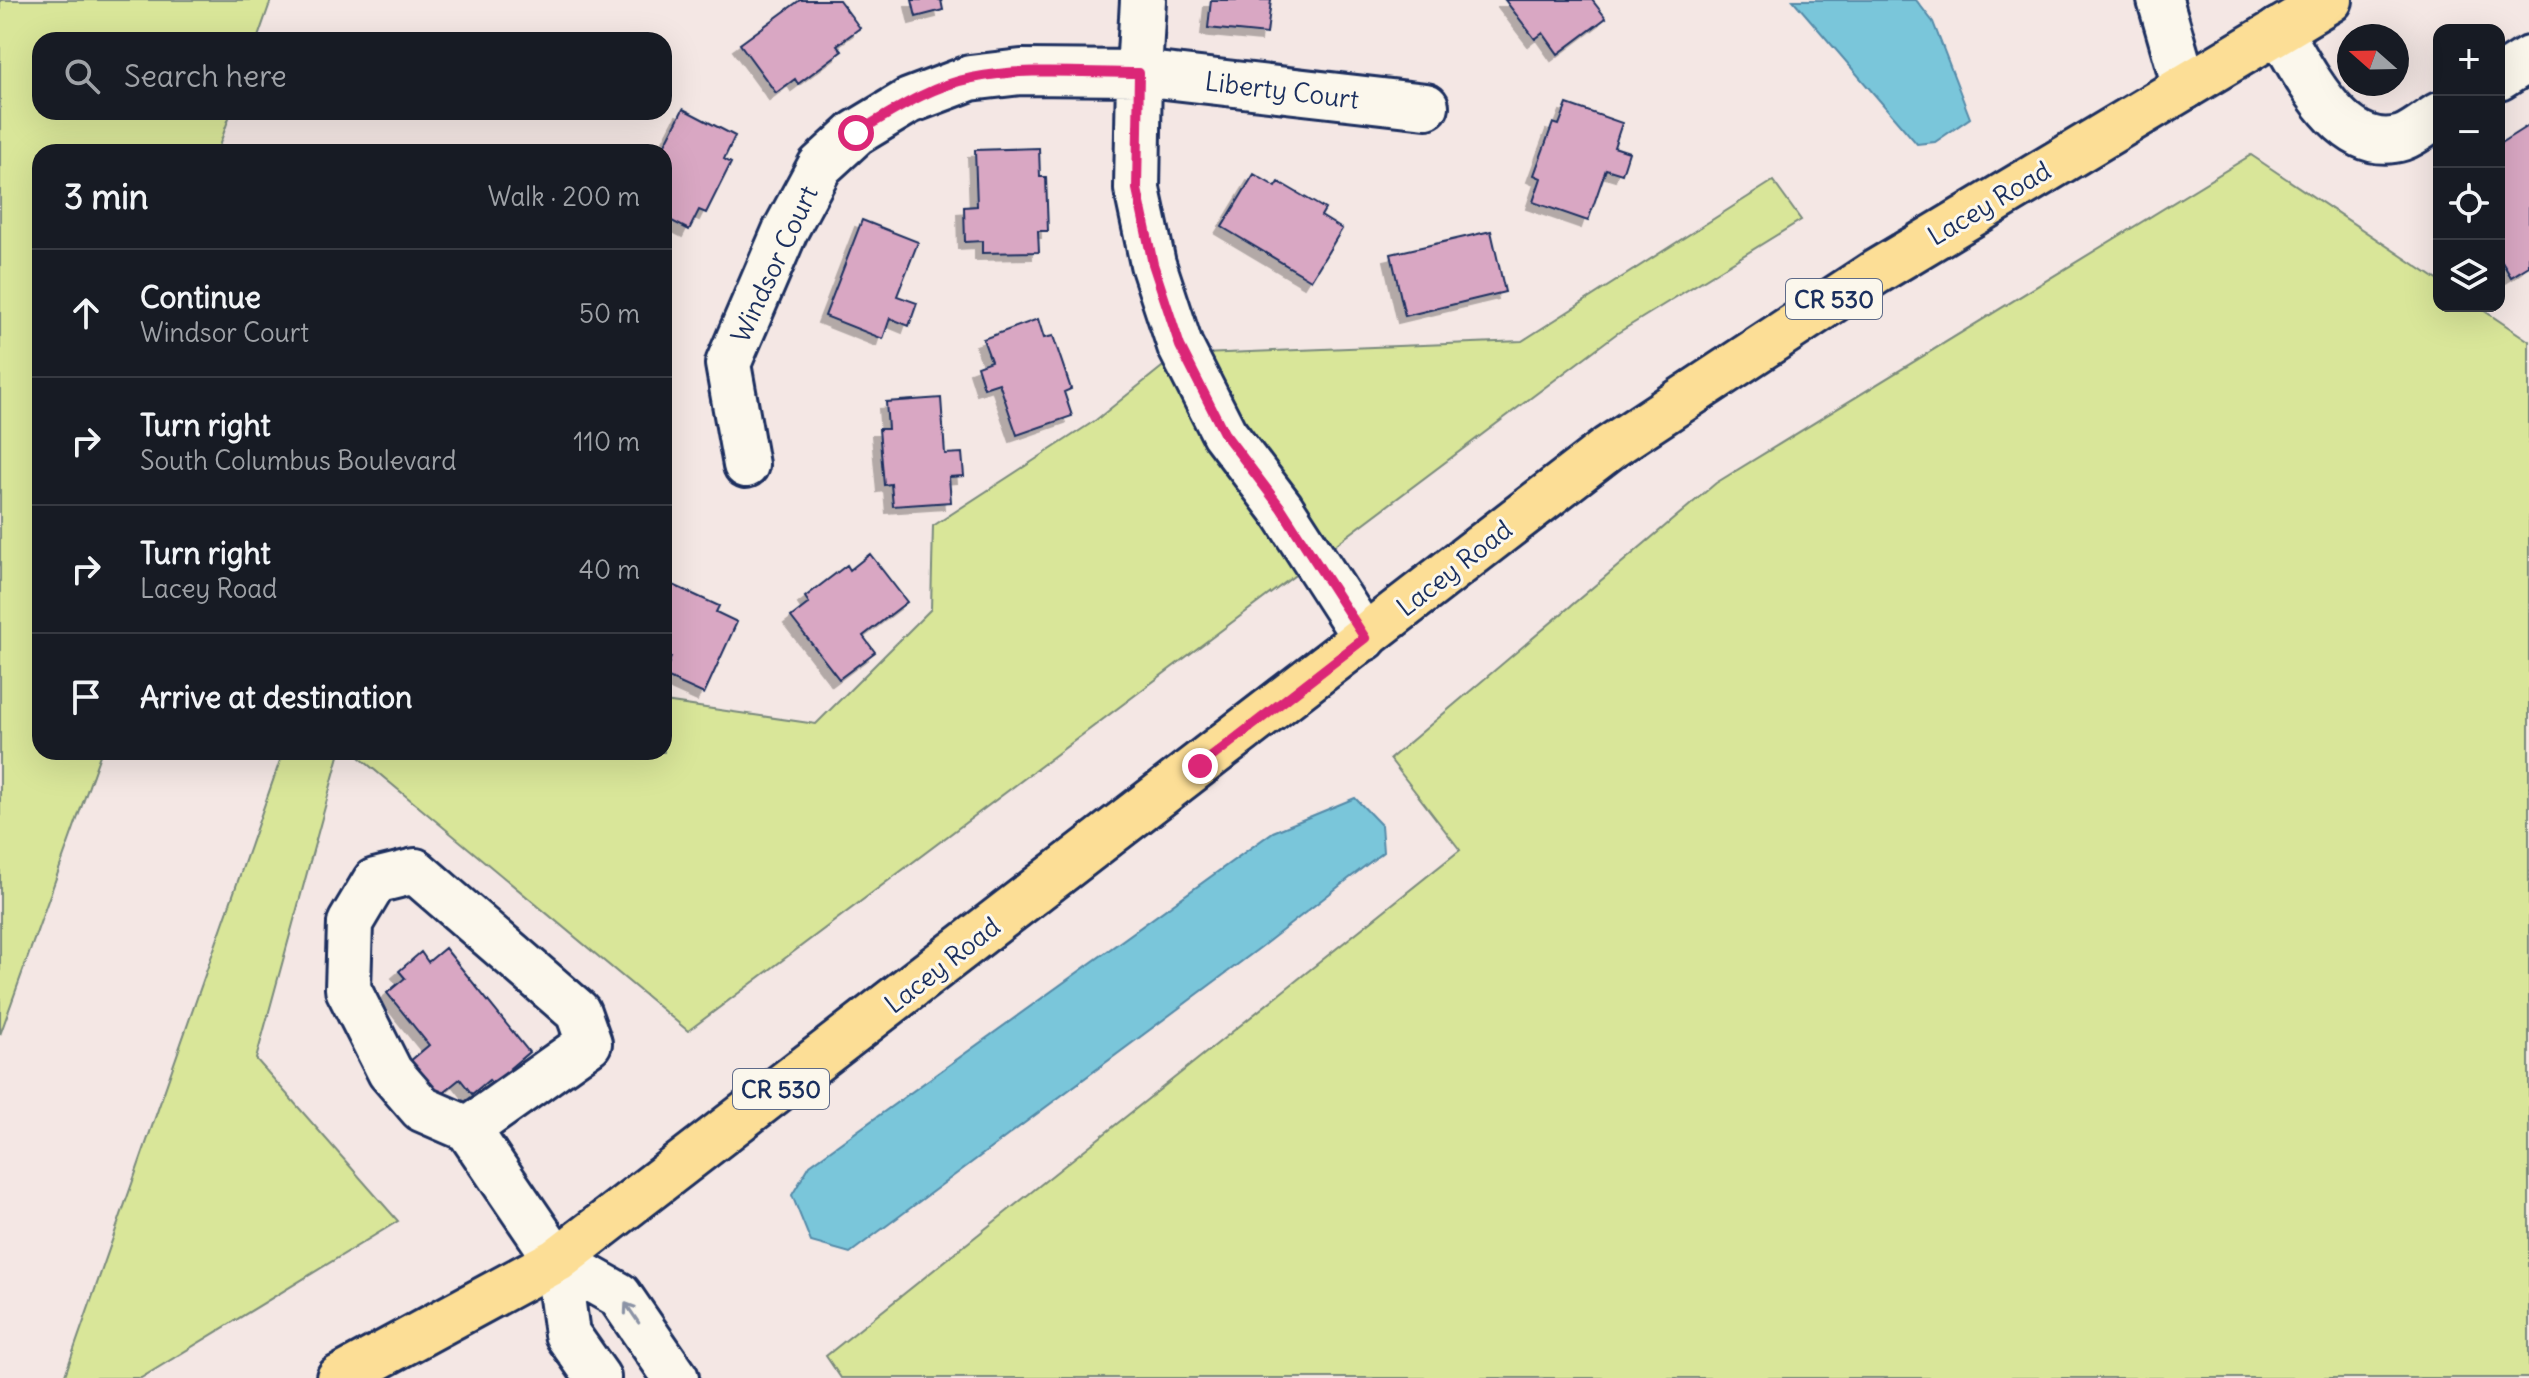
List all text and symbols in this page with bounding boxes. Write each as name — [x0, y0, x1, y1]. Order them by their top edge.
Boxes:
north arrow — [2337, 24, 2409, 96]
map controls — [2433, 24, 2505, 312]
button: + — [2433, 24, 2505, 96]
search box — [32, 32, 672, 120]
icon: search — [60, 54, 104, 98]
text: Search here — [124, 57, 287, 95]
street label: Liberty Court — [1203, 64, 1361, 116]
button: − — [2433, 96, 2505, 168]
route start — [838, 115, 874, 151]
street label: Lacey Road — [1922, 153, 2056, 253]
button: locate — [2433, 168, 2505, 240]
text: 3 min — [64, 175, 149, 218]
text: Walk · 200 m — [488, 180, 640, 213]
street label: Windsor Court — [723, 180, 825, 348]
button: layers — [2433, 240, 2505, 312]
text: Continue — [140, 278, 261, 316]
road number: CR 530 — [1786, 279, 1882, 319]
icon: ahead — [64, 291, 108, 335]
text: 50 m — [579, 297, 640, 330]
text: Windsor Court — [140, 316, 309, 349]
text: Turn right — [140, 406, 271, 444]
icon: right — [64, 419, 108, 463]
text: 110 m — [573, 425, 640, 458]
text: South Columbus Boulevard — [140, 444, 457, 477]
street label: Lacey Road — [1390, 513, 1518, 623]
text: Turn right — [140, 534, 271, 572]
icon: right — [64, 547, 108, 591]
text: 40 m — [579, 553, 640, 586]
text: Lacey Road — [140, 572, 277, 605]
icon: arrive — [64, 675, 108, 719]
text: Arrive at destination — [140, 678, 412, 716]
route end — [1182, 748, 1218, 784]
street label: Lacey Road — [878, 910, 1006, 1020]
road number: CR 530 — [733, 1069, 829, 1109]
one-way arrow — [624, 1303, 640, 1325]

